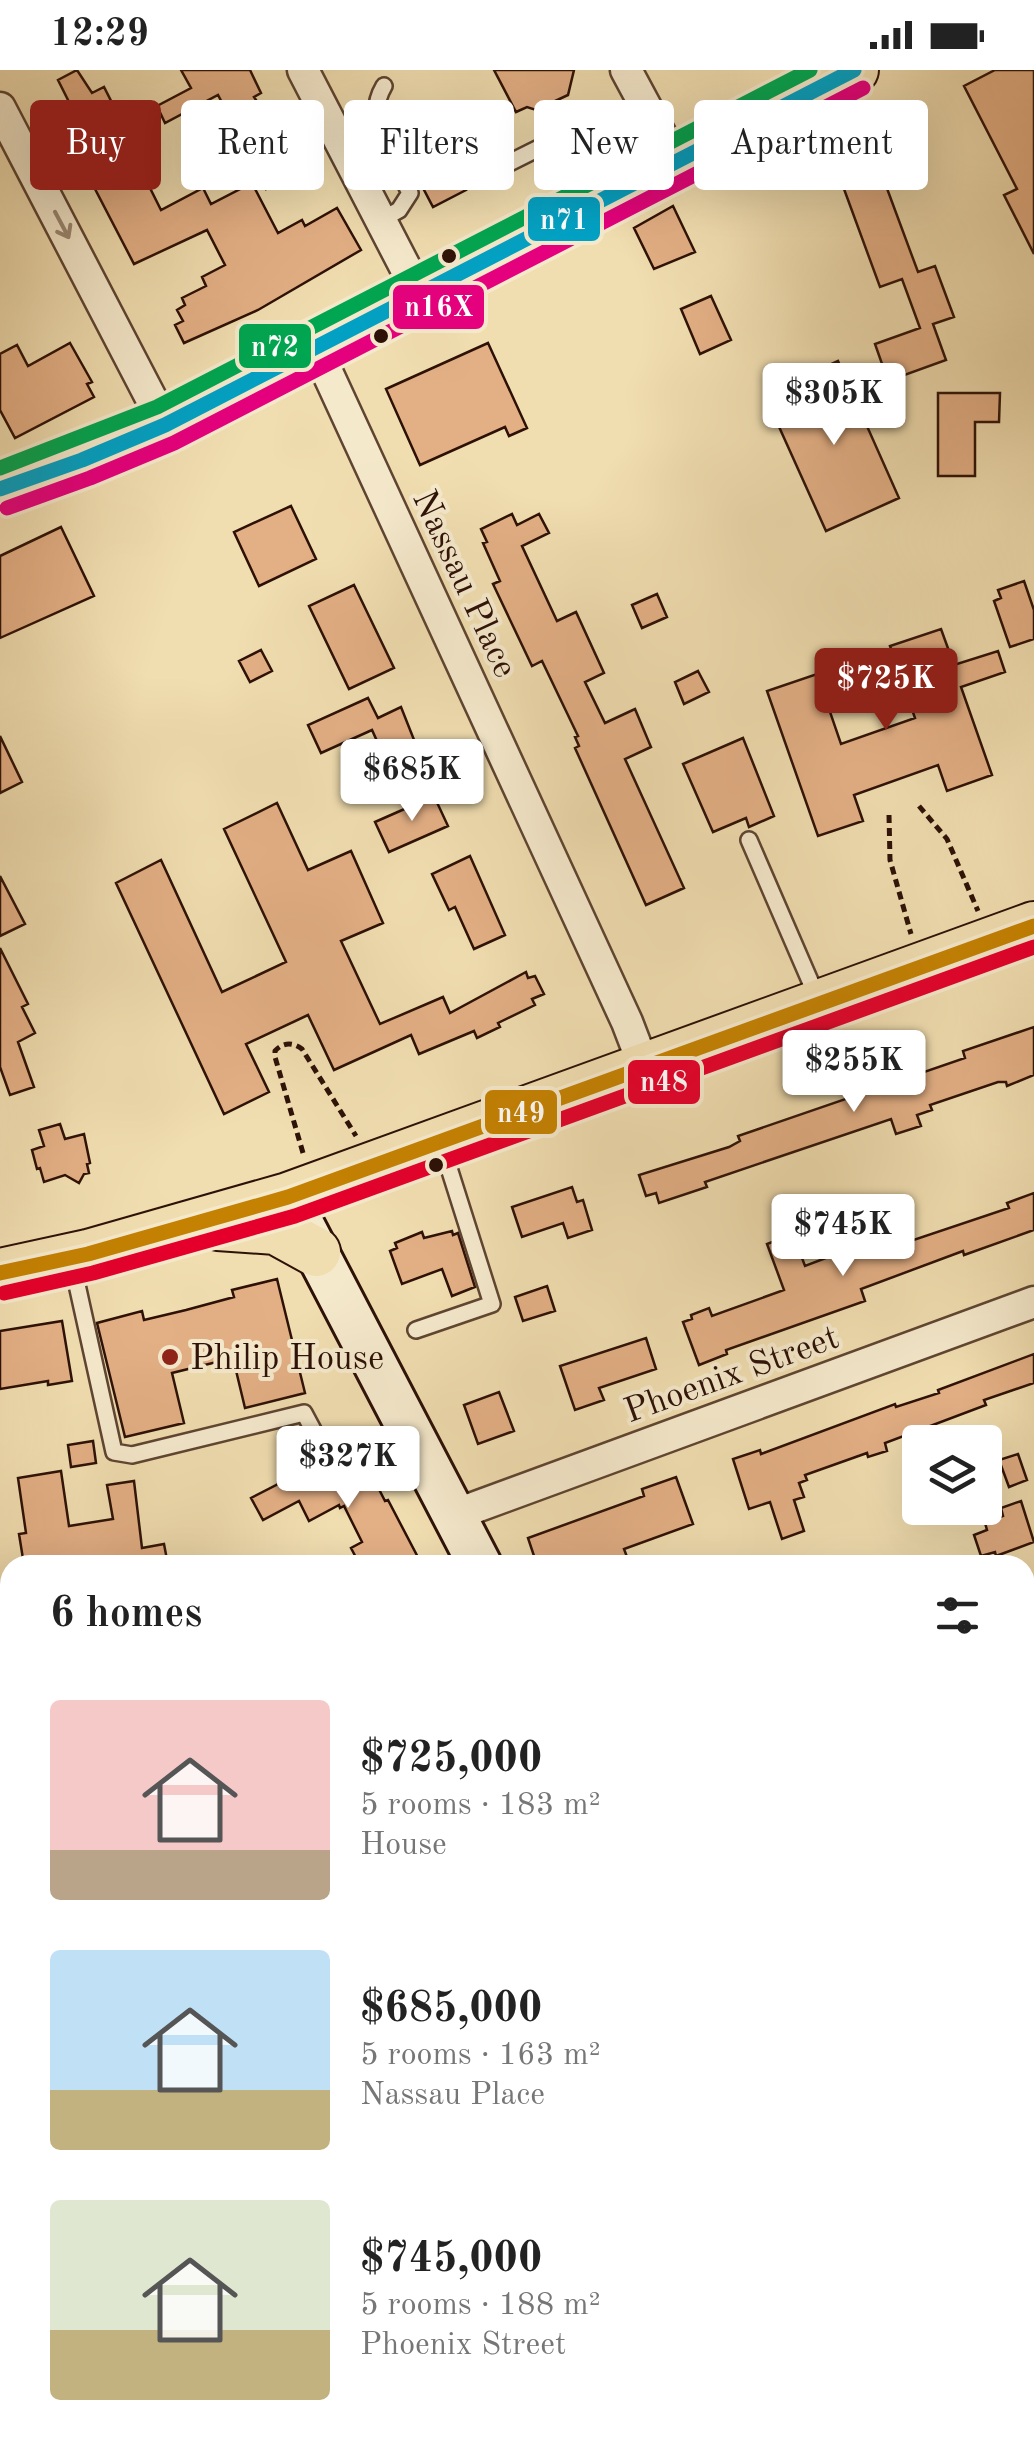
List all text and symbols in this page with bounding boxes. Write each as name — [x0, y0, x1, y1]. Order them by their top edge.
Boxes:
text: 12:29 — [50, 16, 149, 54]
chip: Buy — [30, 100, 161, 190]
chip: Rent — [181, 100, 324, 190]
chip: Filters — [344, 100, 514, 190]
chip: New — [534, 100, 674, 190]
chip: Apartment — [694, 100, 928, 190]
line badge: n71 — [526, 195, 602, 243]
text: n71 — [540, 208, 588, 236]
one-way arrow — [53, 210, 72, 240]
unlabelled marker — [439, 246, 459, 266]
line badge: n16X — [391, 283, 486, 331]
text: n16X — [404, 295, 474, 323]
line badge: n72 — [237, 322, 313, 370]
unlabelled marker — [371, 326, 391, 346]
text: n72 — [251, 335, 299, 363]
pin: $305K — [764, 363, 904, 448]
text: $305K — [785, 379, 883, 411]
street label: Nassau Place — [405, 485, 522, 683]
pin: $725K — [816, 648, 956, 733]
text: $725K — [837, 664, 935, 696]
pin: $685K — [342, 739, 482, 824]
text: $685K — [363, 755, 461, 787]
pin: $255K — [784, 1030, 924, 1115]
text: $255K — [805, 1046, 903, 1078]
line badge: n48 — [626, 1058, 702, 1106]
text: n48 — [640, 1070, 688, 1098]
line badge: n49 — [483, 1088, 559, 1136]
text: n49 — [497, 1101, 545, 1129]
unlabelled marker — [426, 1155, 446, 1175]
pin: $745K — [773, 1194, 913, 1279]
text: $745K — [794, 1210, 892, 1242]
street label: Phoenix Street — [620, 1320, 844, 1430]
place label: Philip House — [190, 1342, 384, 1377]
marker: Philip House — [159, 1346, 181, 1368]
map controls — [902, 1425, 1002, 1525]
button: layers — [902, 1425, 1002, 1525]
pin: $327K — [278, 1426, 418, 1511]
text: $327K — [299, 1442, 397, 1474]
icon: filters — [930, 1588, 985, 1643]
text: 6 homes — [50, 1594, 202, 1636]
text: $725,000 — [360, 1739, 542, 1781]
icon: home — [130, 1740, 250, 1860]
text: 5 rooms · 183 m² — [360, 1790, 601, 1822]
text: House — [360, 1830, 447, 1862]
text: $685,000 — [360, 1989, 542, 2031]
icon: home — [130, 1990, 250, 2110]
text: 5 rooms · 163 m² — [360, 2040, 601, 2072]
text: Nassau Place — [360, 2080, 545, 2112]
text: $745,000 — [360, 2239, 542, 2281]
icon: home — [130, 2240, 250, 2360]
text: 5 rooms · 188 m² — [360, 2290, 601, 2322]
text: Phoenix Street — [360, 2330, 566, 2362]

